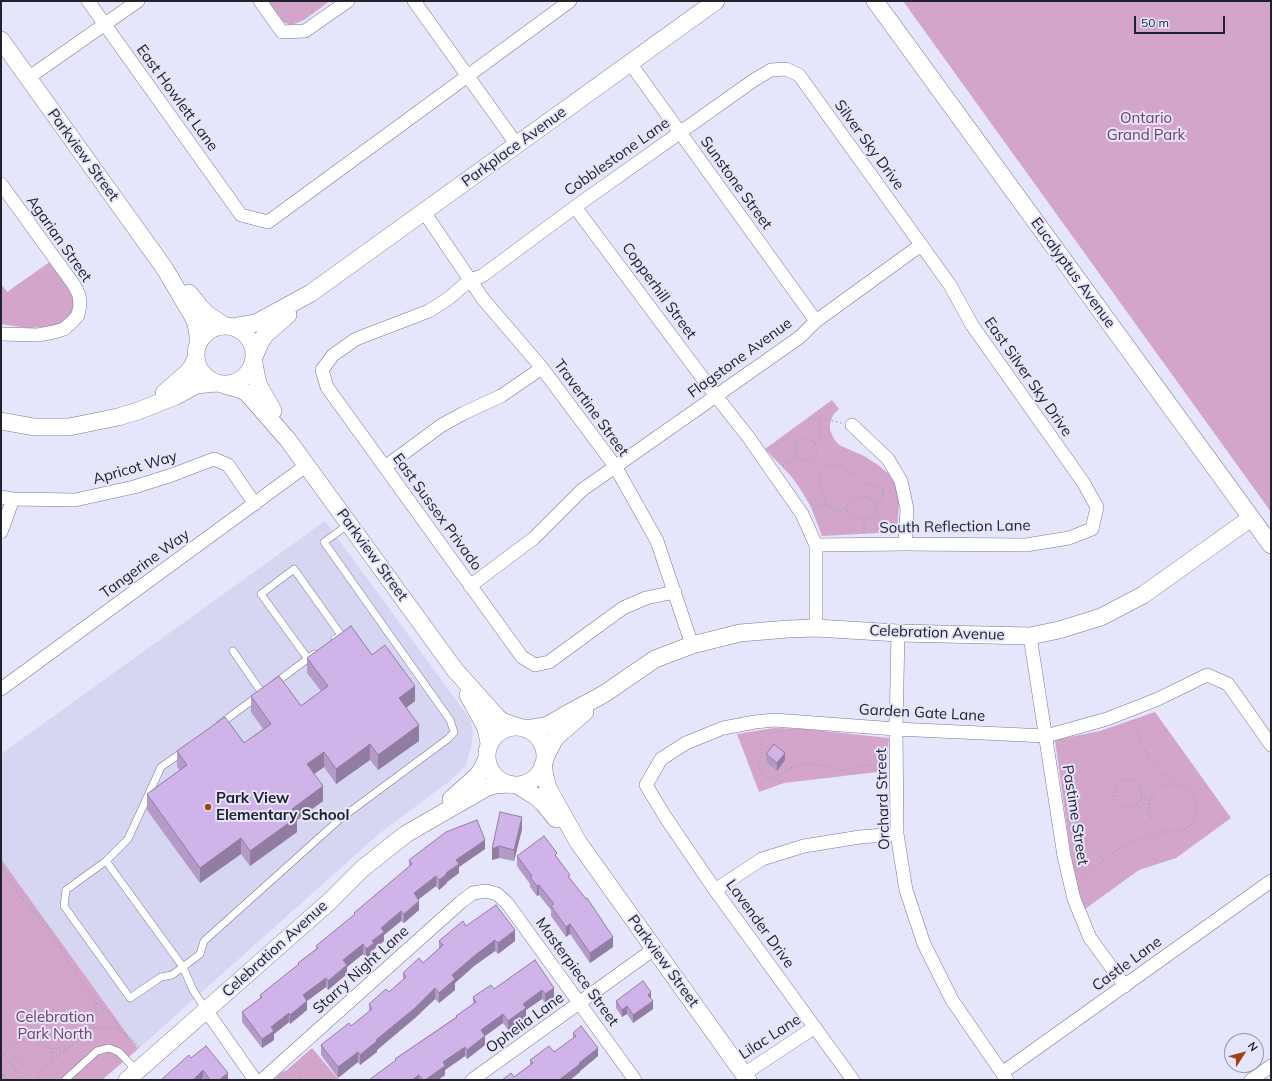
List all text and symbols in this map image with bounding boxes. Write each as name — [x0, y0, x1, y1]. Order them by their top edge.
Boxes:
scale bar — [1136, 8, 1227, 34]
text: 50 m — [1141, 15, 1169, 30]
street label: East Howlett Lane — [132, 41, 222, 155]
street label: Silver Sky Drive — [830, 97, 908, 193]
street label: Parkplace Avenue — [458, 103, 570, 191]
street label: Parkview Street — [44, 105, 122, 205]
park label: Ontario Grand Park — [1107, 109, 1185, 144]
street label: Cobblestone Lane — [561, 114, 673, 200]
street label: Sunstone Street — [696, 133, 776, 233]
street label: Agarian Street — [23, 192, 95, 286]
street label: Eucalyptus Avenue — [1027, 214, 1119, 332]
street label: Copperhill Street — [618, 239, 700, 343]
street label: Flagstone Avenue — [684, 314, 796, 402]
street label: East Silver Sky Drive — [980, 314, 1076, 440]
street label: Travertine Street — [550, 356, 632, 460]
street label: Apricot Way — [91, 447, 179, 489]
street label: East Sussex Privado — [389, 450, 485, 574]
street label: Parkview Street — [333, 505, 411, 605]
street label: South Reflection Lane — [879, 517, 1031, 537]
street label: Tangerine Way — [97, 526, 193, 602]
street label: Celebration Avenue — [869, 622, 1005, 644]
street label: Garden Gate Lane — [858, 701, 986, 725]
street label: Orchard Street — [872, 748, 894, 850]
street label: Pastime Street — [1058, 764, 1092, 866]
place label: Park View Elementary School — [216, 789, 349, 824]
marker: Park View Elementary School — [203, 802, 213, 812]
street label: Lavender Drive — [722, 876, 798, 972]
street label: Celebration Avenue — [219, 897, 331, 1001]
street label: Parkview Street — [624, 911, 702, 1011]
street label: Masterpiece Street — [532, 914, 622, 1030]
street label: Starry Night Lane — [309, 922, 413, 1018]
street label: Castle Lane — [1089, 933, 1165, 995]
street label: Ophelia Lane — [483, 989, 567, 1057]
park label: Celebration Park North — [15, 1008, 95, 1043]
street label: Lilac Lane — [736, 1010, 804, 1064]
north arrow — [1224, 1033, 1264, 1073]
text: N — [1245, 1039, 1261, 1054]

